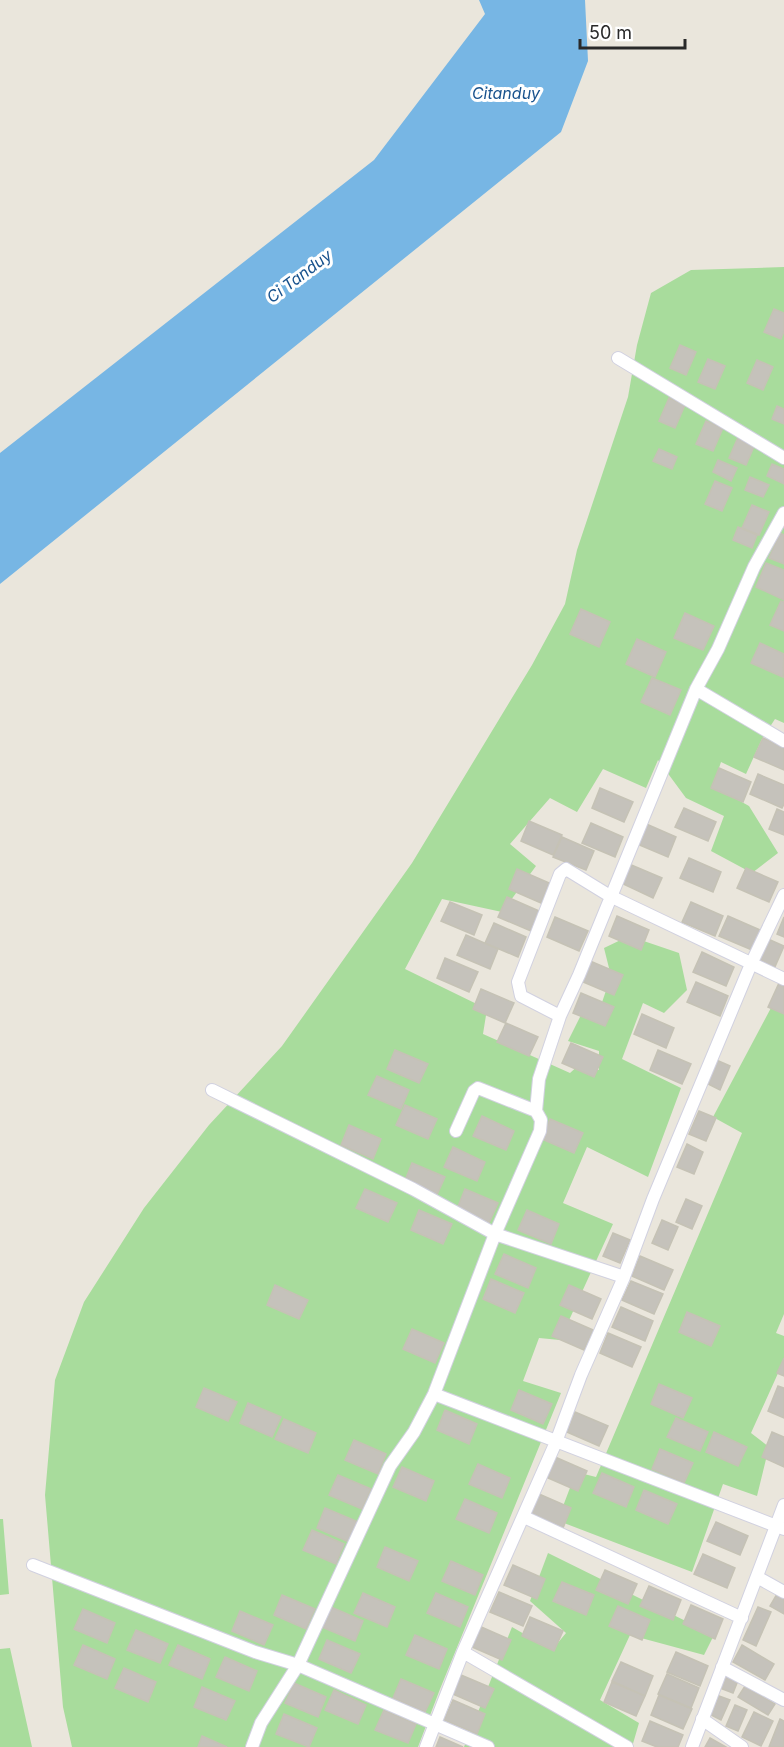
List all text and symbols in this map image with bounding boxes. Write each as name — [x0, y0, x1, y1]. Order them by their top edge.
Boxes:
scale bar — [580, 12, 685, 50]
text: 50 m — [589, 22, 632, 43]
water label: Citanduy — [472, 83, 541, 103]
water label: Ci Tanduy — [262, 244, 336, 307]

